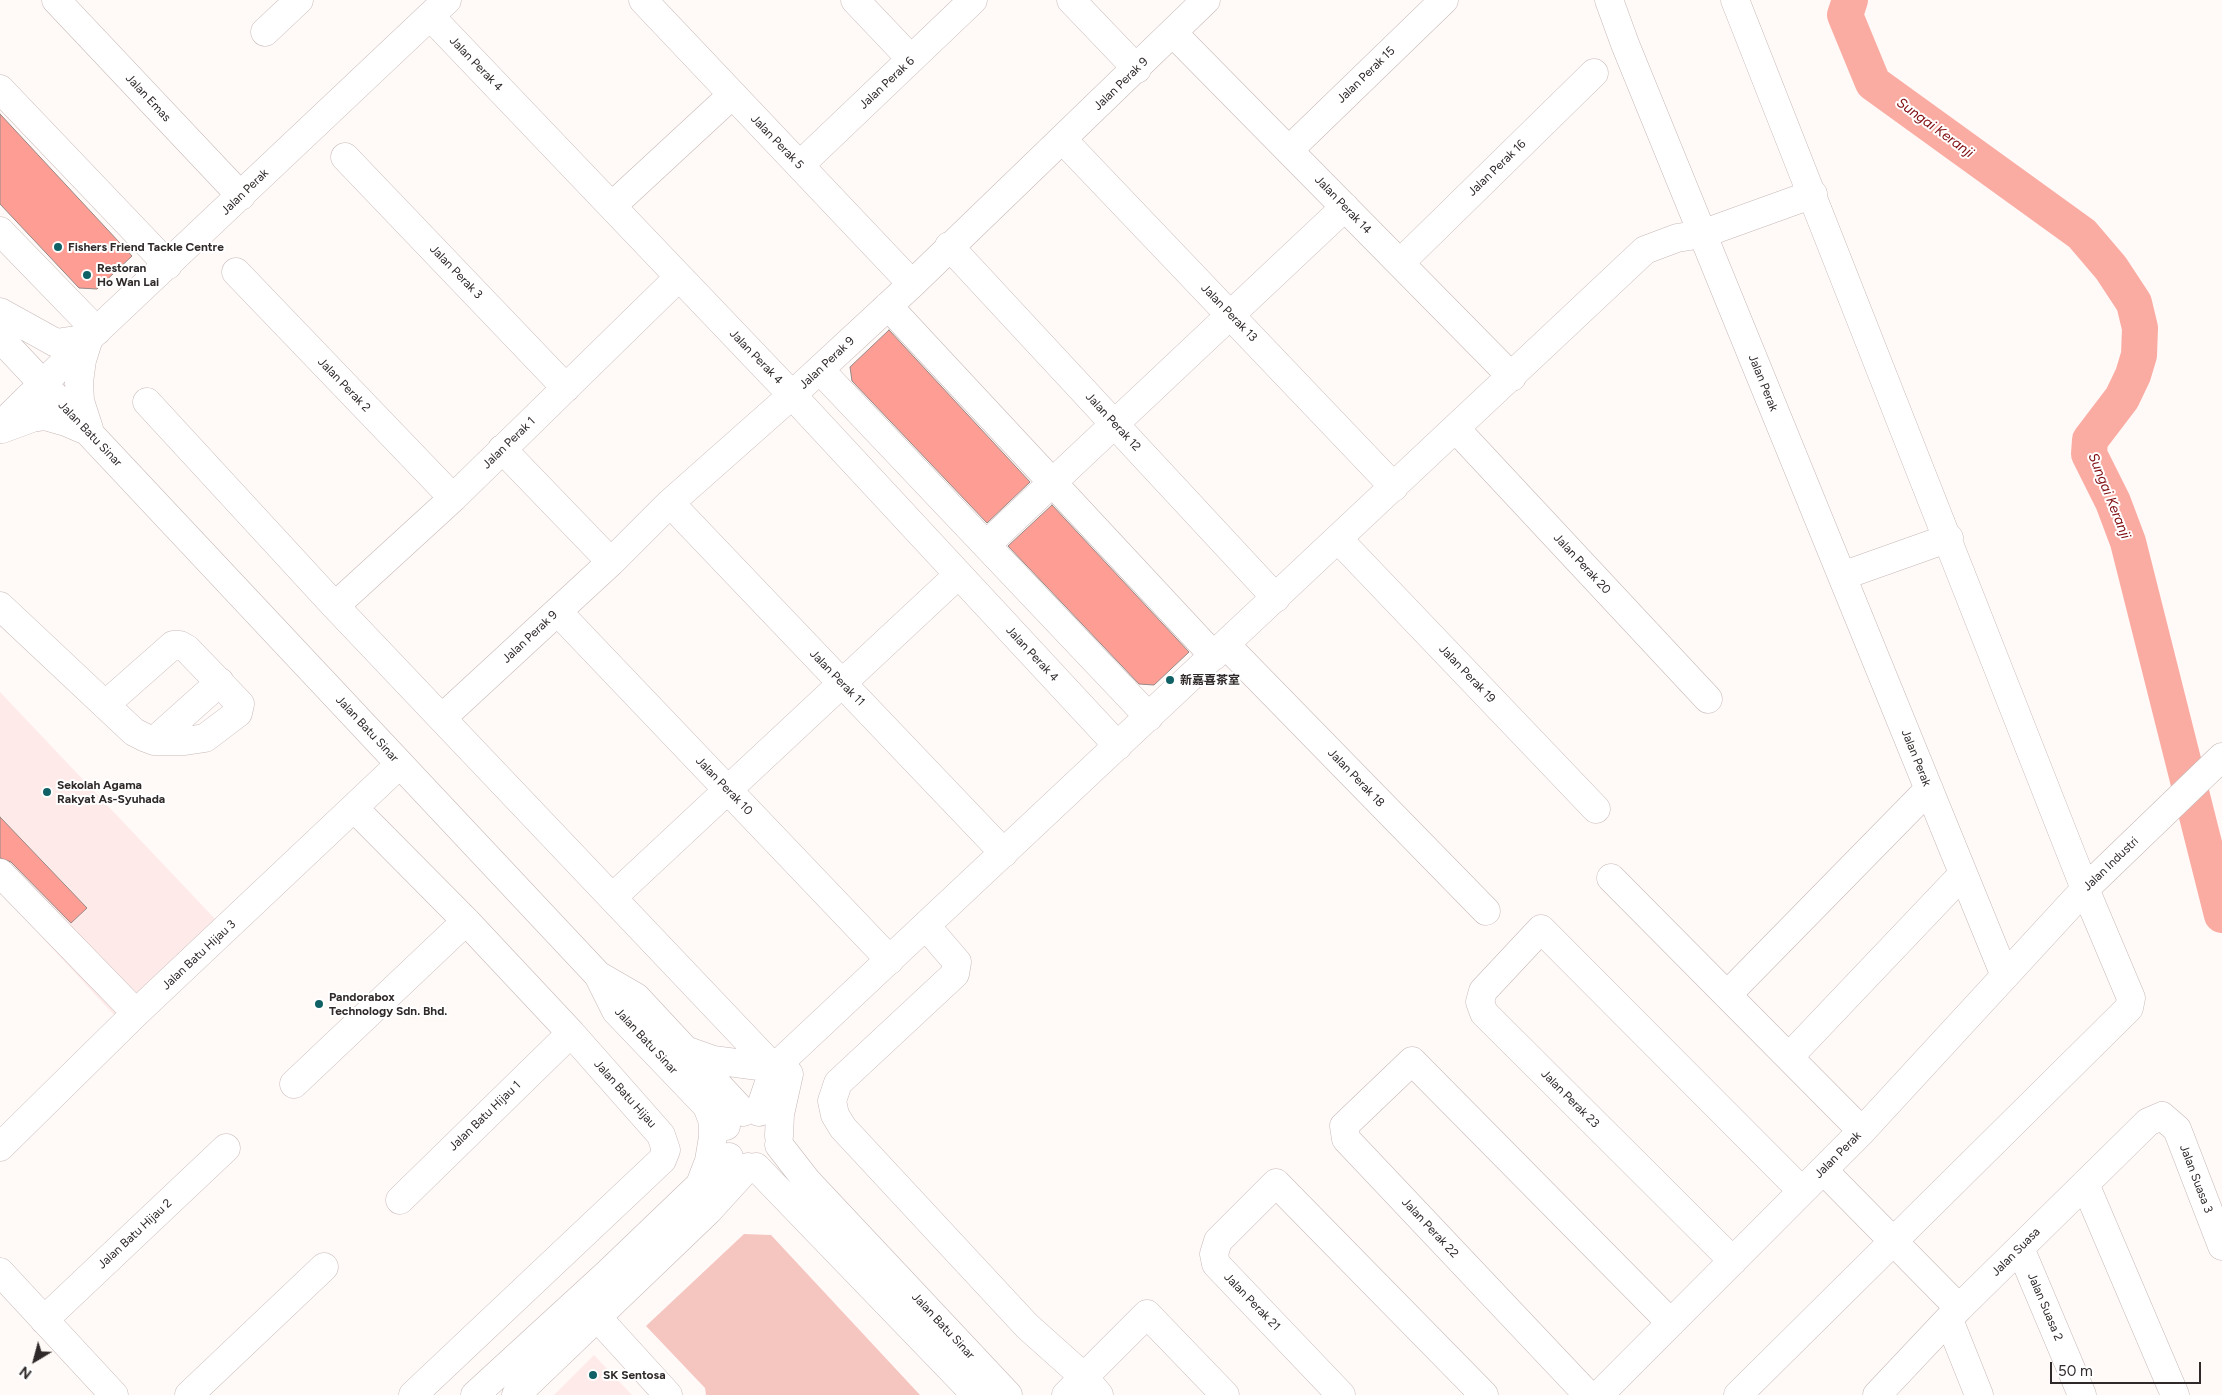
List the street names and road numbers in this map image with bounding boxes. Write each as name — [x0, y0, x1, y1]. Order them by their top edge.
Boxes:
street label: Jalan Perak 4 — [446, 34, 506, 94]
street label: Jalan Perak 15 — [1334, 44, 1398, 106]
street label: Jalan Perak 6 — [857, 54, 917, 112]
street label: Jalan Perak 9 — [1091, 55, 1151, 113]
street label: Jalan Emas — [122, 71, 174, 125]
street label: Jalan Perak 5 — [748, 112, 806, 172]
street label: Jalan Perak 16 — [1465, 137, 1529, 199]
street label: Jalan Perak — [218, 166, 272, 218]
street label: Jalan Perak 14 — [1312, 173, 1374, 237]
street label: Jalan Perak 3 — [427, 242, 485, 302]
street label: Jalan Perak 13 — [1198, 281, 1260, 345]
street label: Jalan Perak 4 — [726, 327, 786, 387]
street label: Jalan Perak 9 — [797, 334, 857, 392]
street label: Jalan Perak — [1745, 352, 1781, 414]
street label: Jalan Perak 2 — [315, 355, 373, 415]
street label: Jalan Perak 12 — [1082, 390, 1144, 454]
street label: Jalan Batu Sinar — [55, 398, 125, 470]
street label: Jalan Perak 1 — [480, 414, 538, 472]
street label: Jalan Perak 20 — [1550, 531, 1614, 597]
street label: Jalan Perak 9 — [500, 608, 560, 666]
street label: Jalan Perak 4 — [1003, 623, 1061, 685]
street label: Jalan Perak 19 — [1436, 642, 1498, 706]
street label: Jalan Perak 11 — [806, 647, 868, 709]
street label: Jalan Batu Sinar — [333, 693, 401, 765]
street label: Jalan Perak — [1898, 727, 1934, 789]
street label: Jalan Perak 18 — [1325, 746, 1387, 810]
street label: Jalan Perak 10 — [693, 754, 755, 818]
street label: Jalan Industri — [2080, 834, 2142, 894]
street label: Jalan Batu Hijau 3 — [159, 917, 239, 993]
street label: Jalan Batu Sinar — [612, 1005, 680, 1077]
street label: Jalan Batu Hijau — [591, 1057, 659, 1131]
street label: Jalan Perak 23 — [1538, 1067, 1602, 1131]
street label: Jalan Batu Hijau 1 — [446, 1078, 524, 1154]
street label: Jalan Perak — [1812, 1129, 1864, 1181]
street label: Jalan Suasa 3 — [2176, 1143, 2216, 1215]
street label: Jalan Perak 22 — [1399, 1195, 1461, 1261]
street label: Jalan Batu Hijau 2 — [95, 1196, 175, 1272]
street label: Jalan Suasa — [1989, 1225, 2043, 1279]
street label: Jalan Perak 21 — [1221, 1270, 1283, 1334]
street label: Jalan Suasa 2 — [2024, 1271, 2066, 1343]
street label: Jalan Batu Sinar — [909, 1290, 977, 1362]

